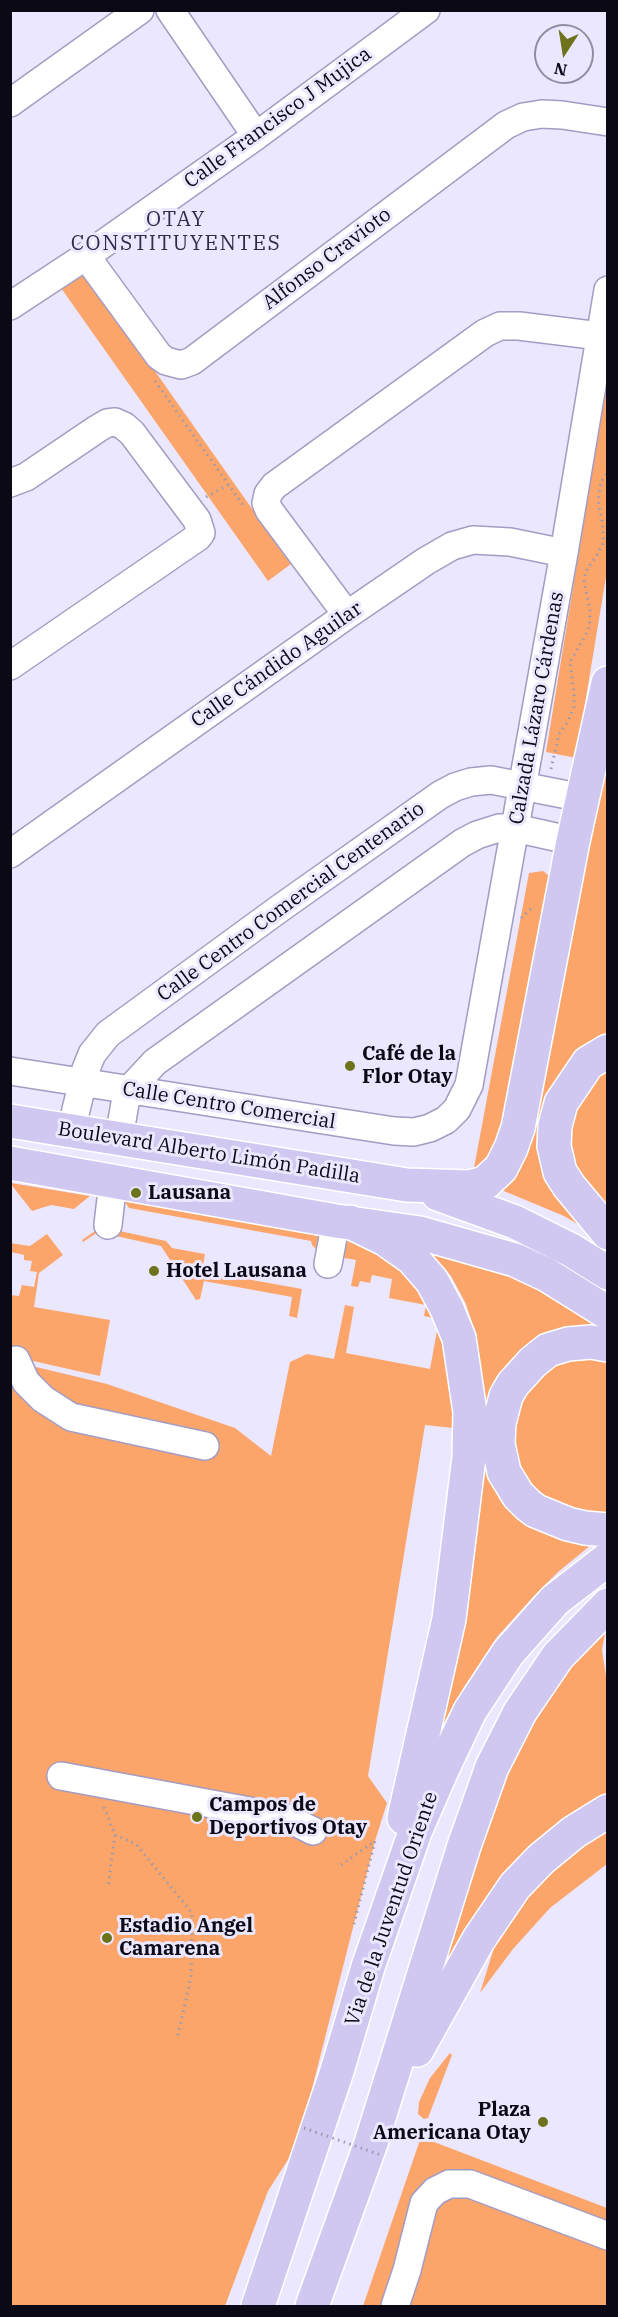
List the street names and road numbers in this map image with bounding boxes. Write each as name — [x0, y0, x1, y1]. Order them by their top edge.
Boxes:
street label: Calle Francisco J Mujica — [180, 42, 376, 194]
street label: Alfonso Cravioto — [258, 203, 396, 315]
street label: Calzada Lázaro Cárdenas — [505, 590, 569, 826]
street label: Calle Cándido Aguilar — [187, 597, 367, 733]
street label: Calle Centro Comercial Centenario — [153, 797, 429, 1007]
street label: Calle Centro Comercial — [121, 1077, 337, 1135]
street label: Boulevard Alberto Limón Padilla — [56, 1117, 362, 1189]
street label: Via de la Juventud Oriente — [341, 1789, 443, 2029]

